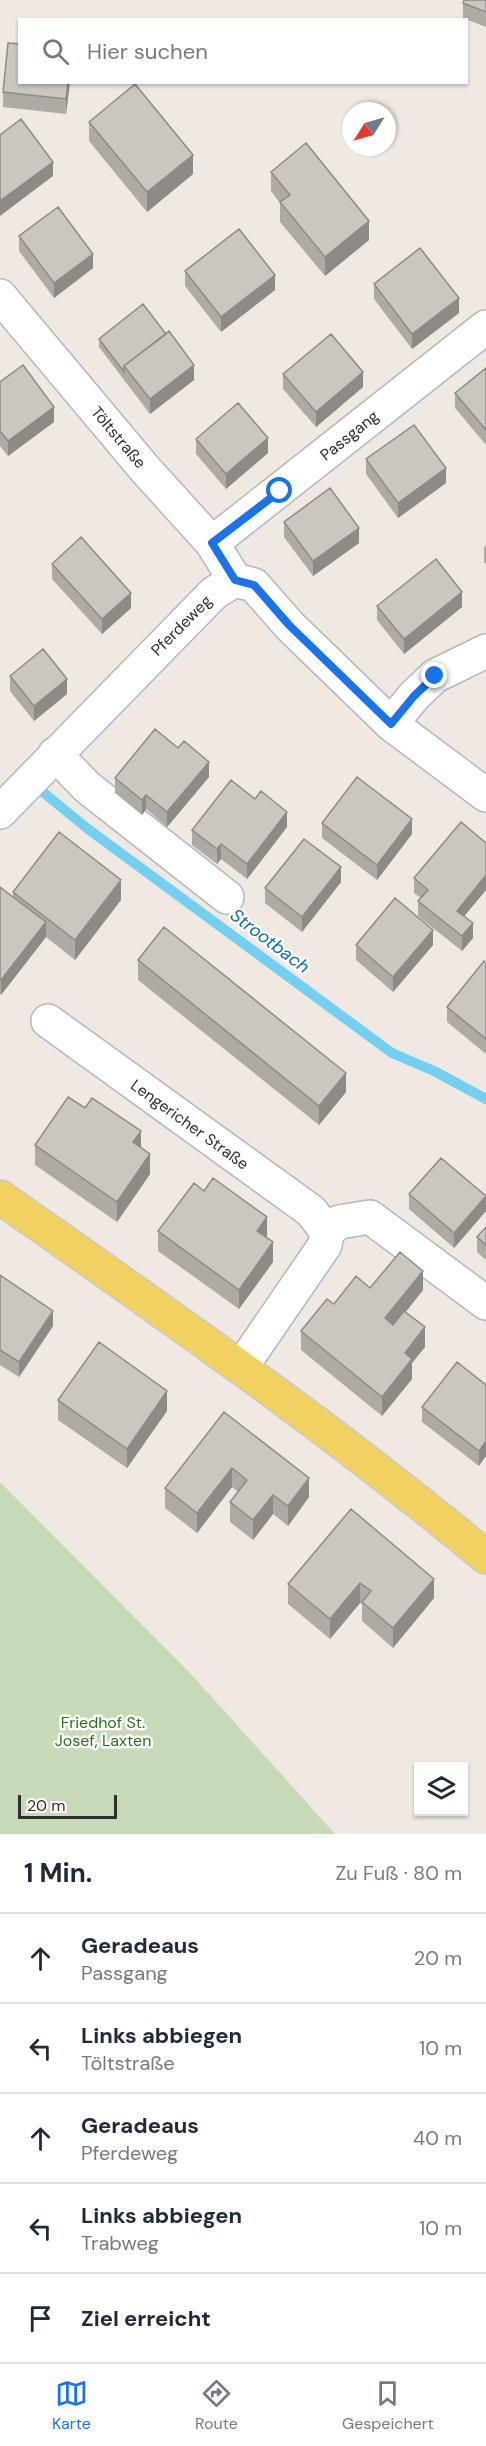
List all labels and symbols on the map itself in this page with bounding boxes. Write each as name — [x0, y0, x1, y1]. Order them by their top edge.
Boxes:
north arrow — [342, 102, 396, 156]
street label: Töltstraße — [87, 402, 151, 473]
street label: Passgang — [316, 405, 383, 465]
route start — [266, 477, 292, 503]
street label: Pferdeweg — [146, 590, 216, 660]
route end — [421, 662, 447, 688]
water label: Strootbach — [225, 903, 315, 979]
street label: Lengericher Straße — [126, 1074, 253, 1174]
park label: Friedhof St. Josef, Laxten — [55, 1712, 151, 1751]
scale bar — [18, 1792, 117, 1820]

